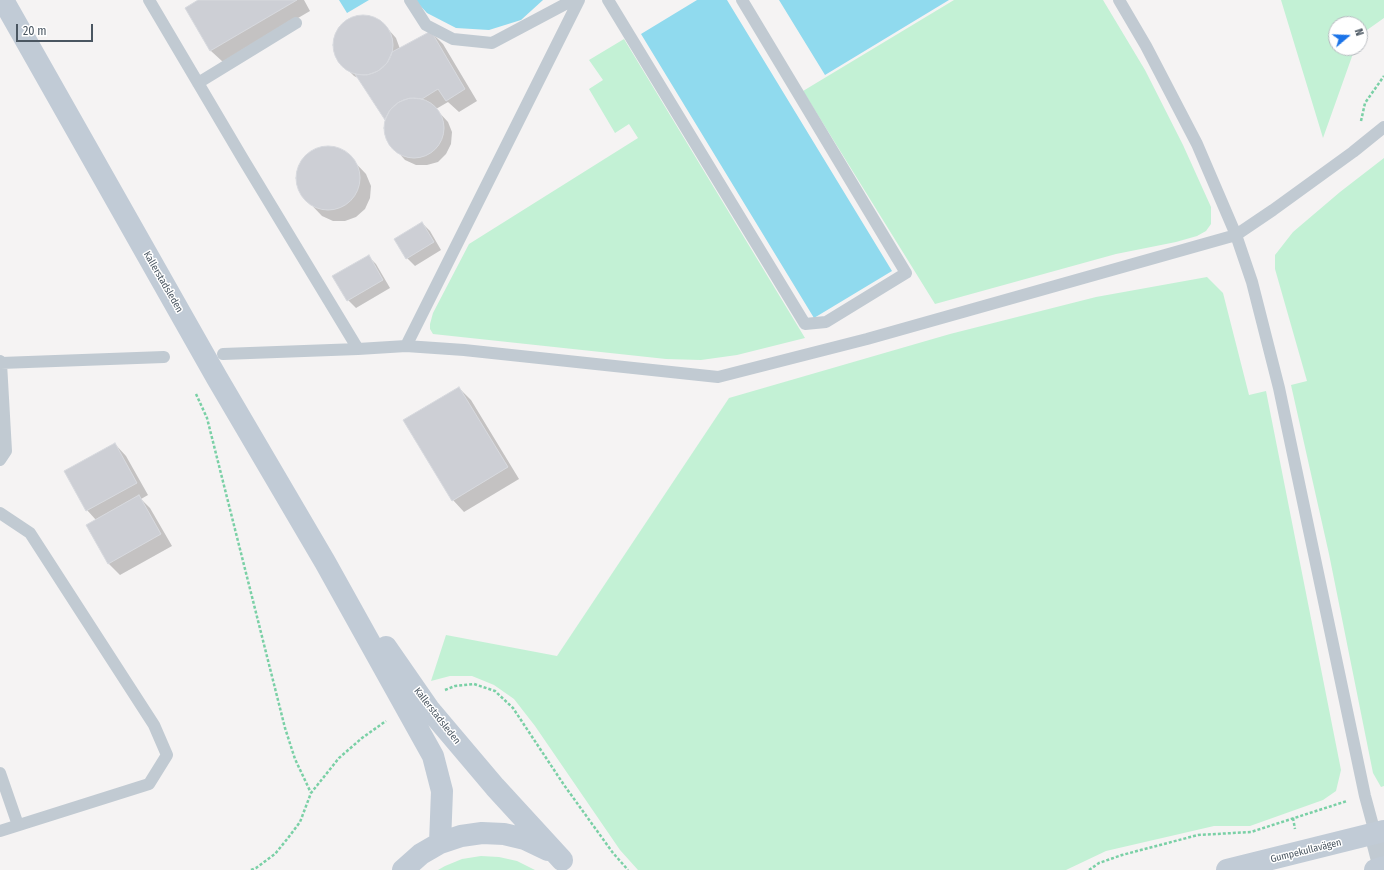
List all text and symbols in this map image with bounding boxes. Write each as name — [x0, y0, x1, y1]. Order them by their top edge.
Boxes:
scale bar — [18, 16, 95, 42]
north arrow — [1328, 16, 1368, 56]
text: 20 m — [23, 24, 47, 38]
text: N — [1352, 27, 1366, 37]
street label: Kallerstadsleden — [141, 249, 185, 315]
street label: Kallerstadsleden — [411, 685, 463, 747]
street label: Gumpekullavägen — [1269, 836, 1343, 866]

